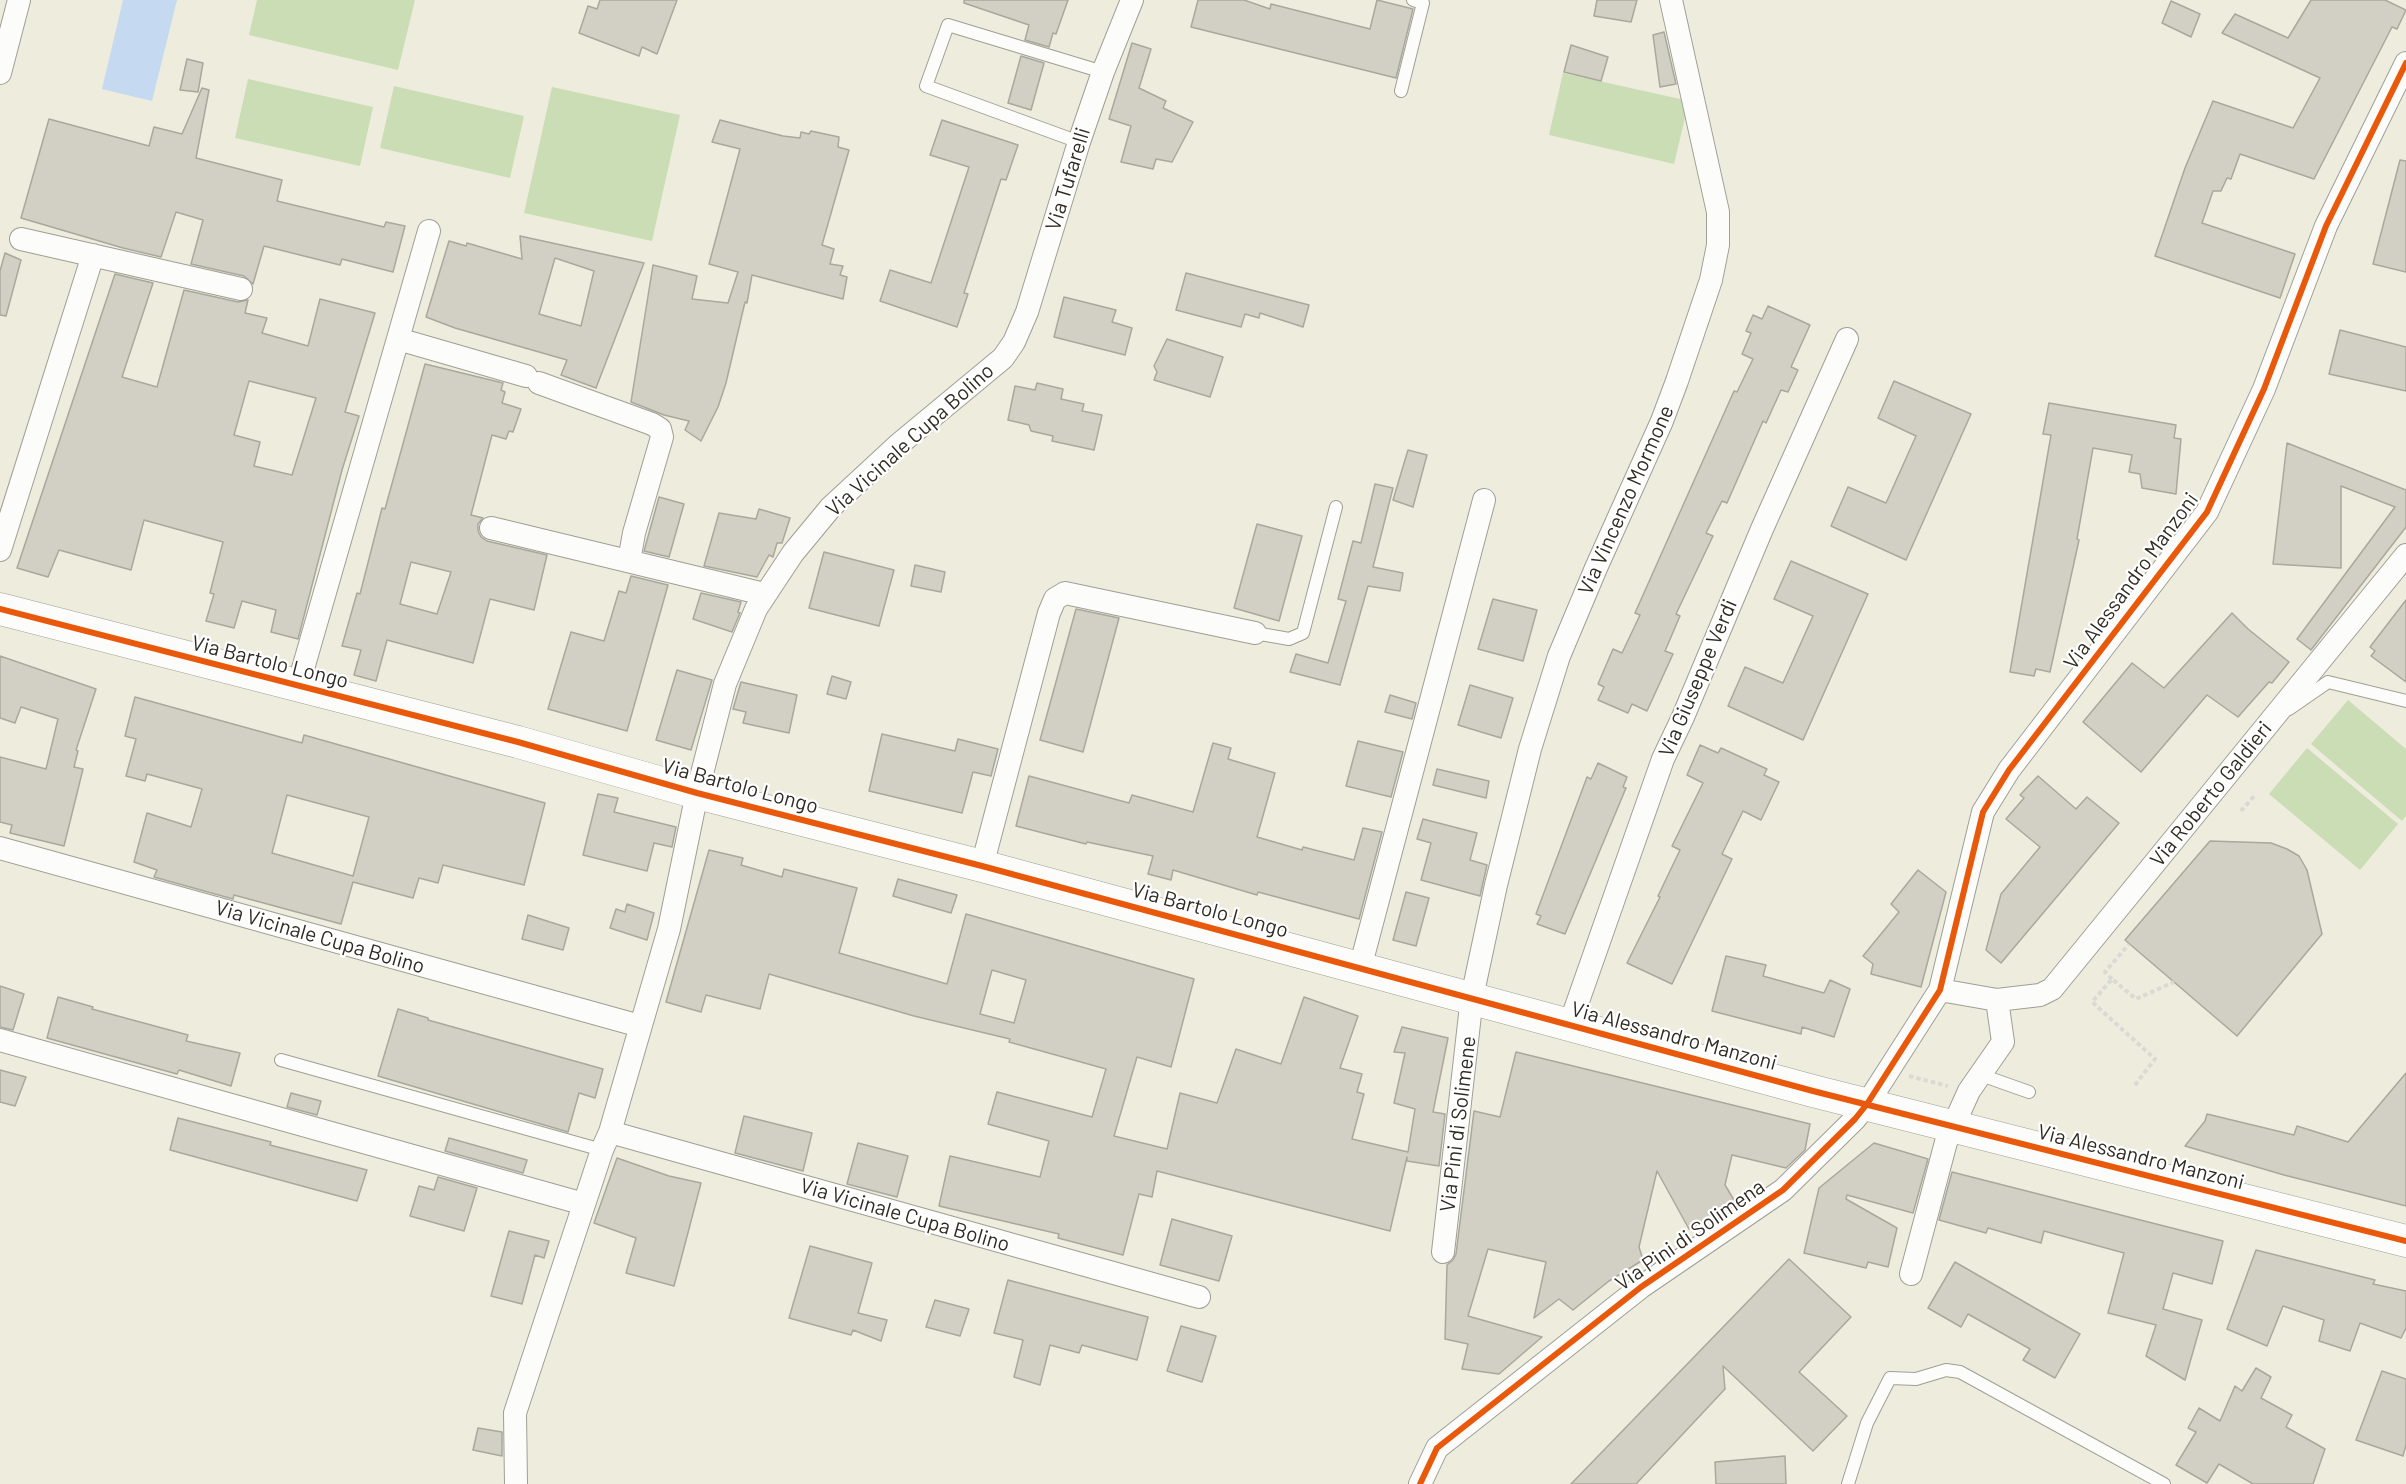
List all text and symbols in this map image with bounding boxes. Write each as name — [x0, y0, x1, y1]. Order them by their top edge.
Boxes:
street label: Via Tufarelli — [1040, 124, 1096, 234]
street label: Via Vicinale Cupa Bolino — [821, 358, 999, 522]
street label: Via Vincenzo Mormone — [1573, 401, 1679, 599]
street label: Via Alessandro Manzoni — [2058, 488, 2204, 674]
street label: Via Giuseppe Verdi — [1653, 595, 1743, 761]
street label: Via Bartolo Longo — [189, 630, 351, 694]
street label: Via Roberto Galdieri — [2145, 716, 2277, 872]
street label: Via Bartolo Longo — [659, 753, 821, 819]
street label: Via Bartolo Longo — [1129, 877, 1291, 943]
street label: Via Vicinale Cupa Bolino — [212, 895, 428, 979]
street label: Via Alessandro Manzoni — [1568, 996, 1780, 1076]
street label: Via Pini di Solimene — [1435, 1035, 1481, 1213]
street label: Via Alessandro Manzoni — [2035, 1119, 2247, 1195]
street label: Via Vicinale Cupa Bolino — [797, 1173, 1013, 1257]
street label: Via Pini di Solimena — [1610, 1174, 1770, 1296]

